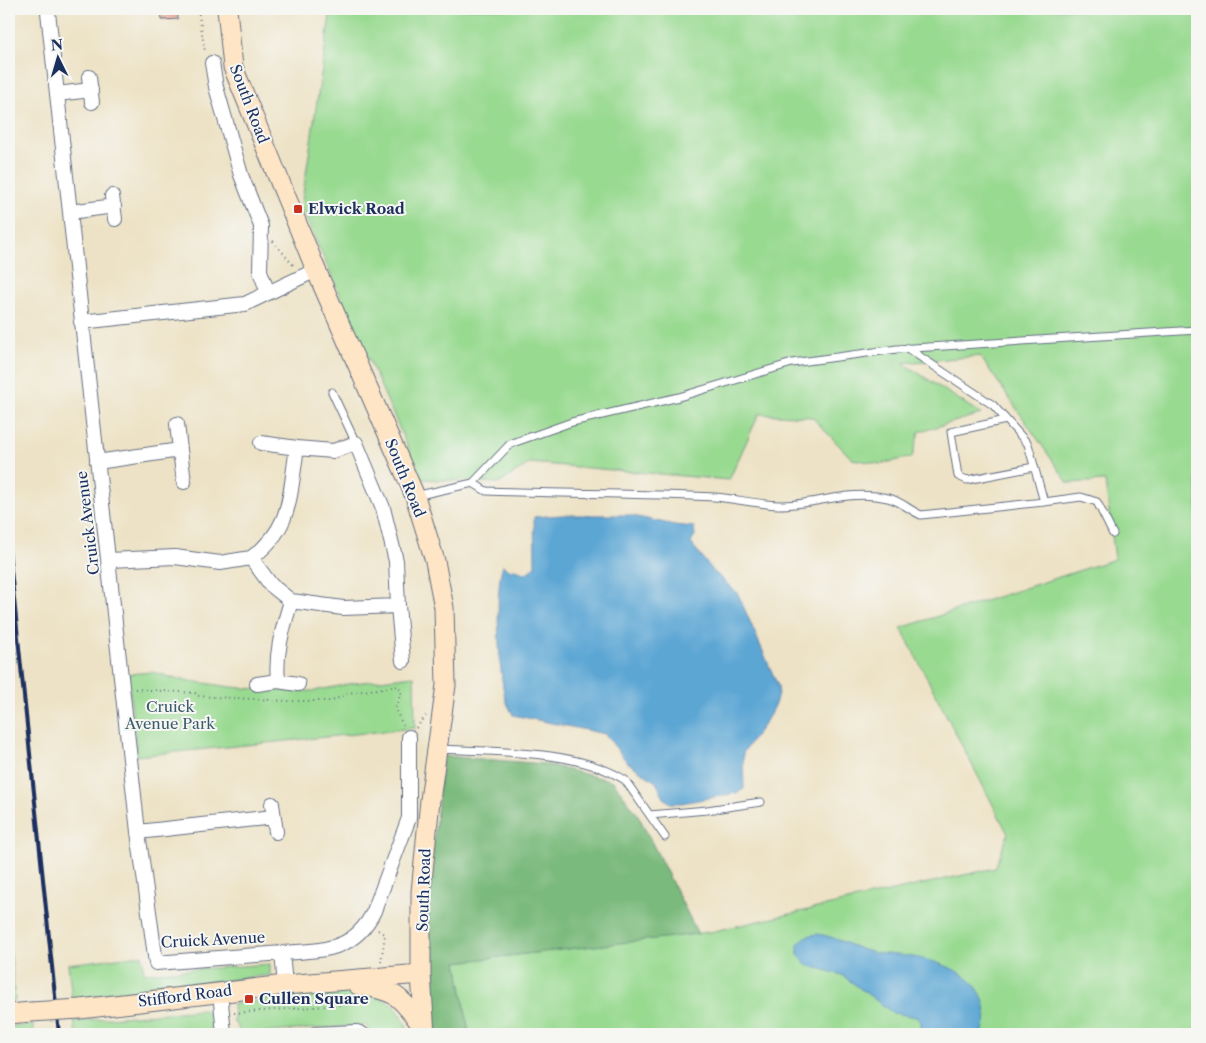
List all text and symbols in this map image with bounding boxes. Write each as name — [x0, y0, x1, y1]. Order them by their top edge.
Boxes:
north arrow — [32, 32, 82, 82]
text: N — [50, 36, 64, 55]
street label: South Road — [226, 62, 273, 146]
place label: Elwick Road — [308, 199, 405, 218]
marker: Elwick Road — [292, 203, 304, 215]
street label: South Road — [381, 436, 430, 520]
street label: Cruick Avenue — [72, 470, 103, 576]
park label: Cruick Avenue Park — [124, 697, 216, 733]
street label: South Road — [413, 848, 434, 932]
street label: Cruick Avenue — [160, 927, 266, 952]
street label: Stifford Road — [137, 980, 233, 1011]
place label: Cullen Square — [259, 989, 369, 1008]
marker: Cullen Square — [243, 993, 255, 1005]

